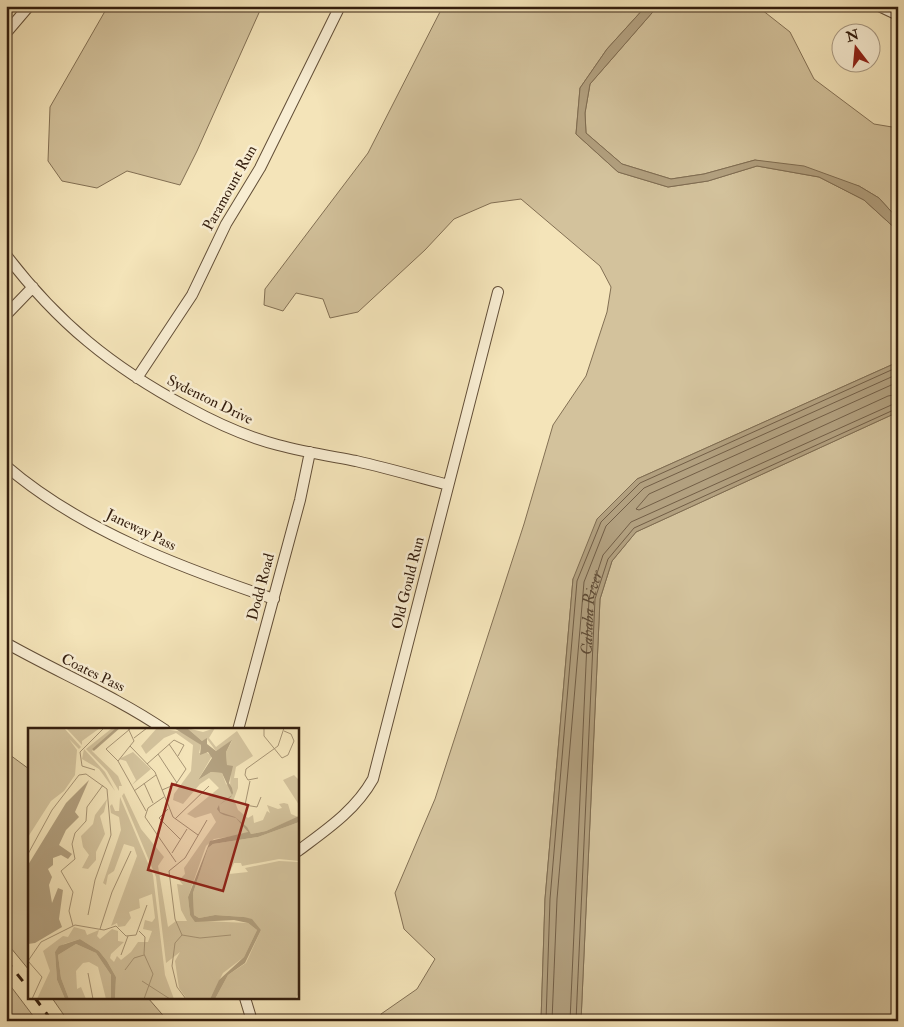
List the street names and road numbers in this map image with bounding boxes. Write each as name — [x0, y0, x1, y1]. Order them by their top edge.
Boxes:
street label: Paramount Run — [199, 142, 261, 234]
street label: Sydenton Drive — [164, 371, 256, 429]
street label: Janeway Pass — [101, 504, 179, 556]
street label: Old Gould Run — [387, 535, 429, 631]
street label: Dodd Road — [243, 551, 279, 623]
street label: Coates Pass — [58, 649, 128, 697]

